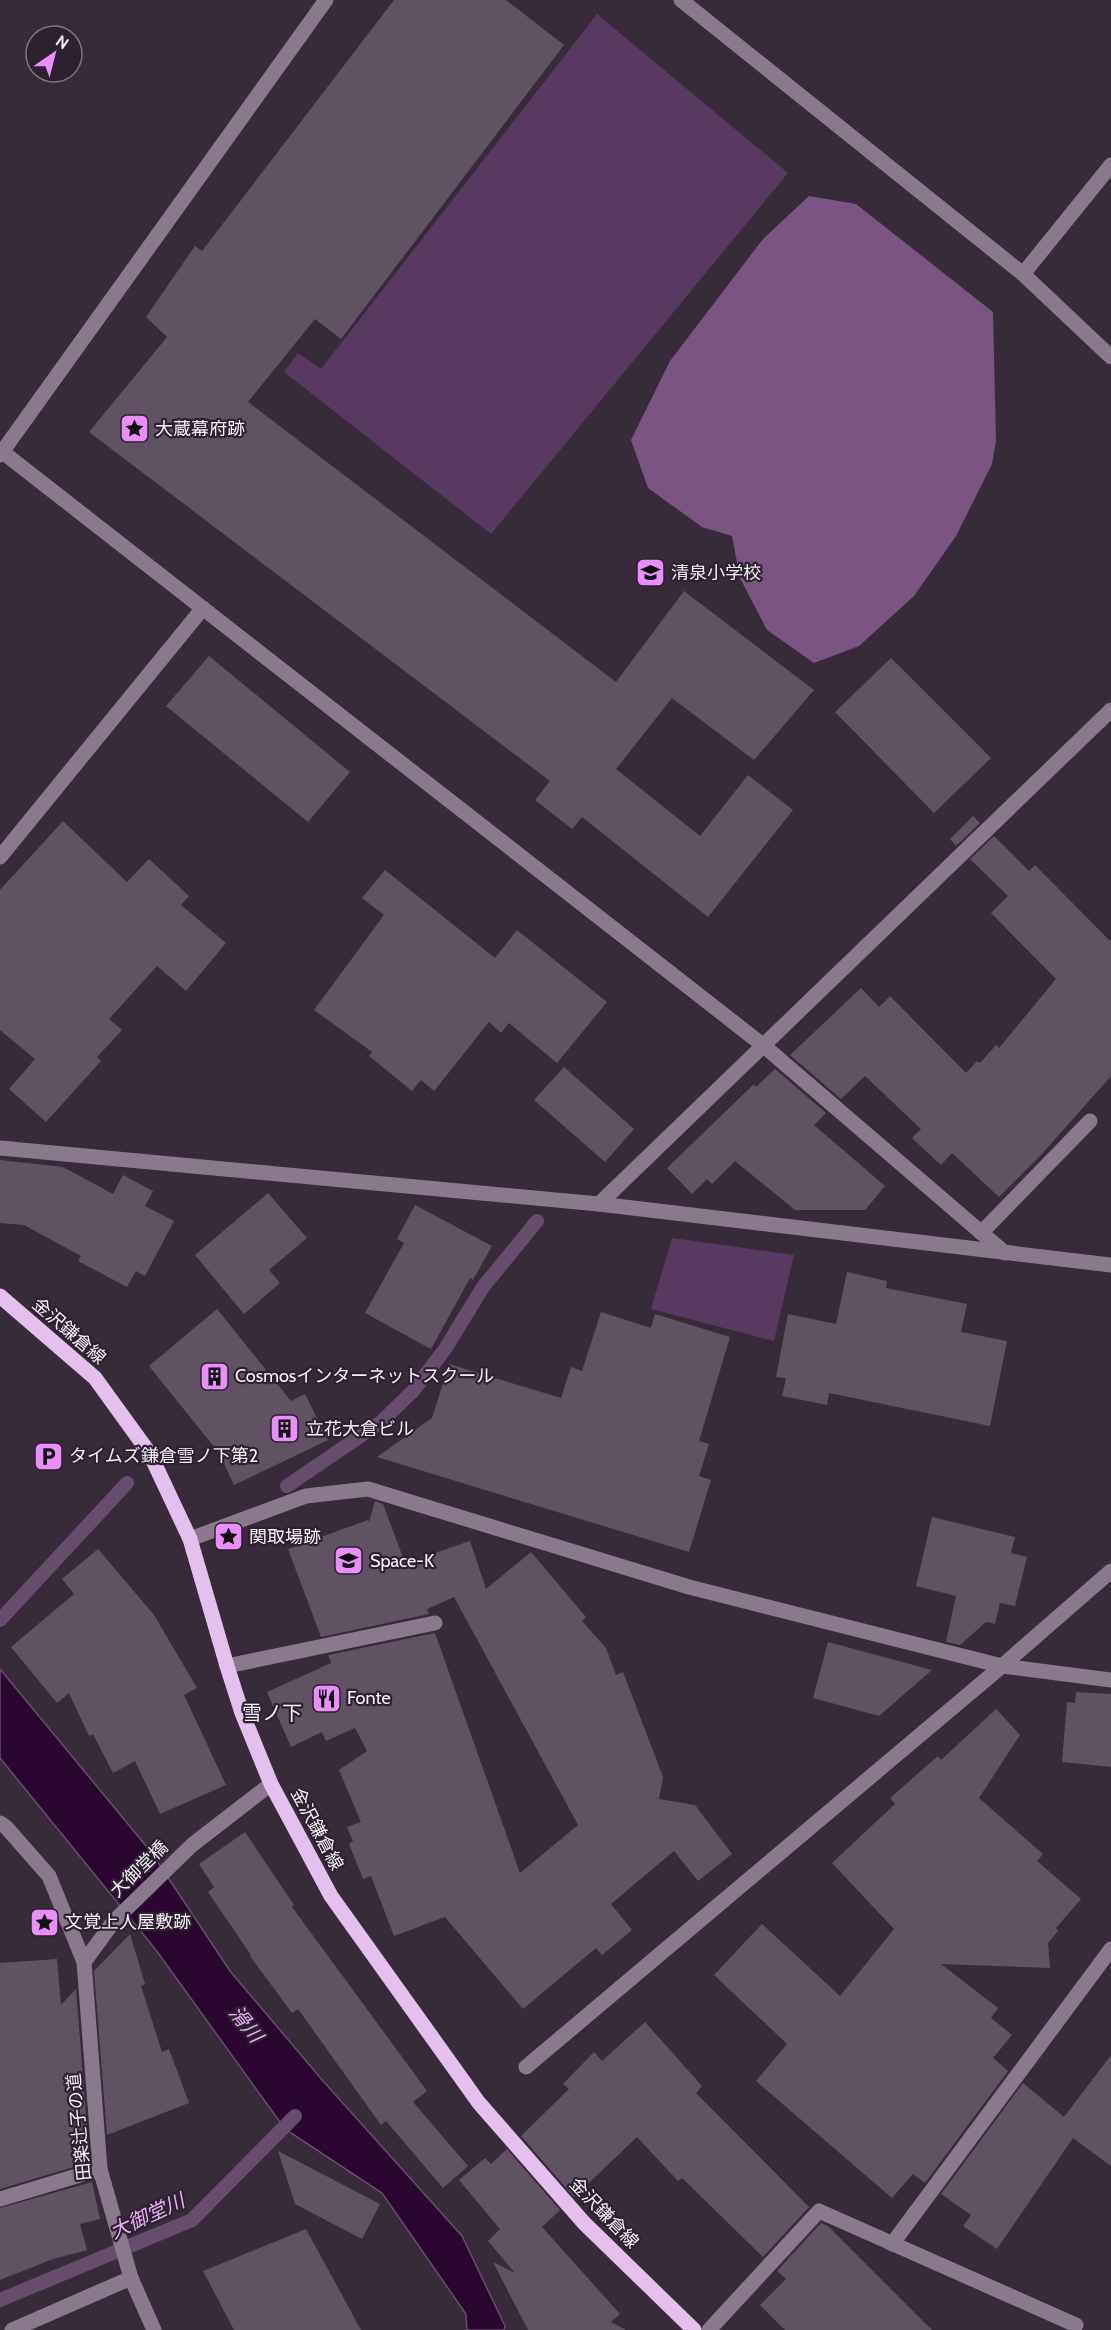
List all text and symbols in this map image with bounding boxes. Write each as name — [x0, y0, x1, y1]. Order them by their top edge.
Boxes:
north arrow — [24, 24, 84, 84]
text: N — [52, 31, 72, 53]
place icon: 大蔵幕府跡 — [118, 413, 150, 445]
place label: 大蔵幕府跡 — [155, 418, 245, 440]
school or university icon: 清泉小学校 — [634, 557, 666, 589]
place label: 清泉小学校 — [671, 562, 761, 584]
street label: 金沢鎌倉線 — [28, 1293, 110, 1369]
building icon: Cosmosインターネットスクール — [198, 1360, 230, 1392]
place label: Cosmosインターネットスクール — [235, 1365, 494, 1387]
building icon: 立花大倉ビル — [269, 1413, 301, 1445]
place label: 立花大倉ビル — [306, 1418, 414, 1440]
parking icon: タイムズ鎌倉雪ノ下第2 — [32, 1440, 64, 1472]
place label: タイムズ鎌倉雪ノ下第2 — [69, 1445, 258, 1467]
place icon: 関取場跡 — [212, 1521, 244, 1553]
place label: 関取場跡 — [249, 1526, 321, 1548]
school or university icon: Space-K — [333, 1545, 365, 1577]
place label: Space-K — [370, 1550, 435, 1572]
restaurant icon: Fonte — [310, 1682, 342, 1714]
place label: Fonte — [347, 1687, 391, 1709]
district label: 雪ノ下 — [242, 1701, 302, 1725]
street label: 金沢鎌倉線 — [286, 1784, 348, 1874]
street label: 大御堂橋 — [105, 1836, 173, 1902]
place icon: 文覚上人屋敷跡 — [28, 1906, 60, 1938]
place label: 文覚上人屋敷跡 — [65, 1911, 191, 1933]
water label: 滑川 — [224, 2001, 269, 2049]
street label: 田楽辻子の道 — [62, 2072, 96, 2182]
street label: 金沢鎌倉線 — [565, 2173, 643, 2253]
water label: 大御堂川 — [106, 2187, 190, 2244]

